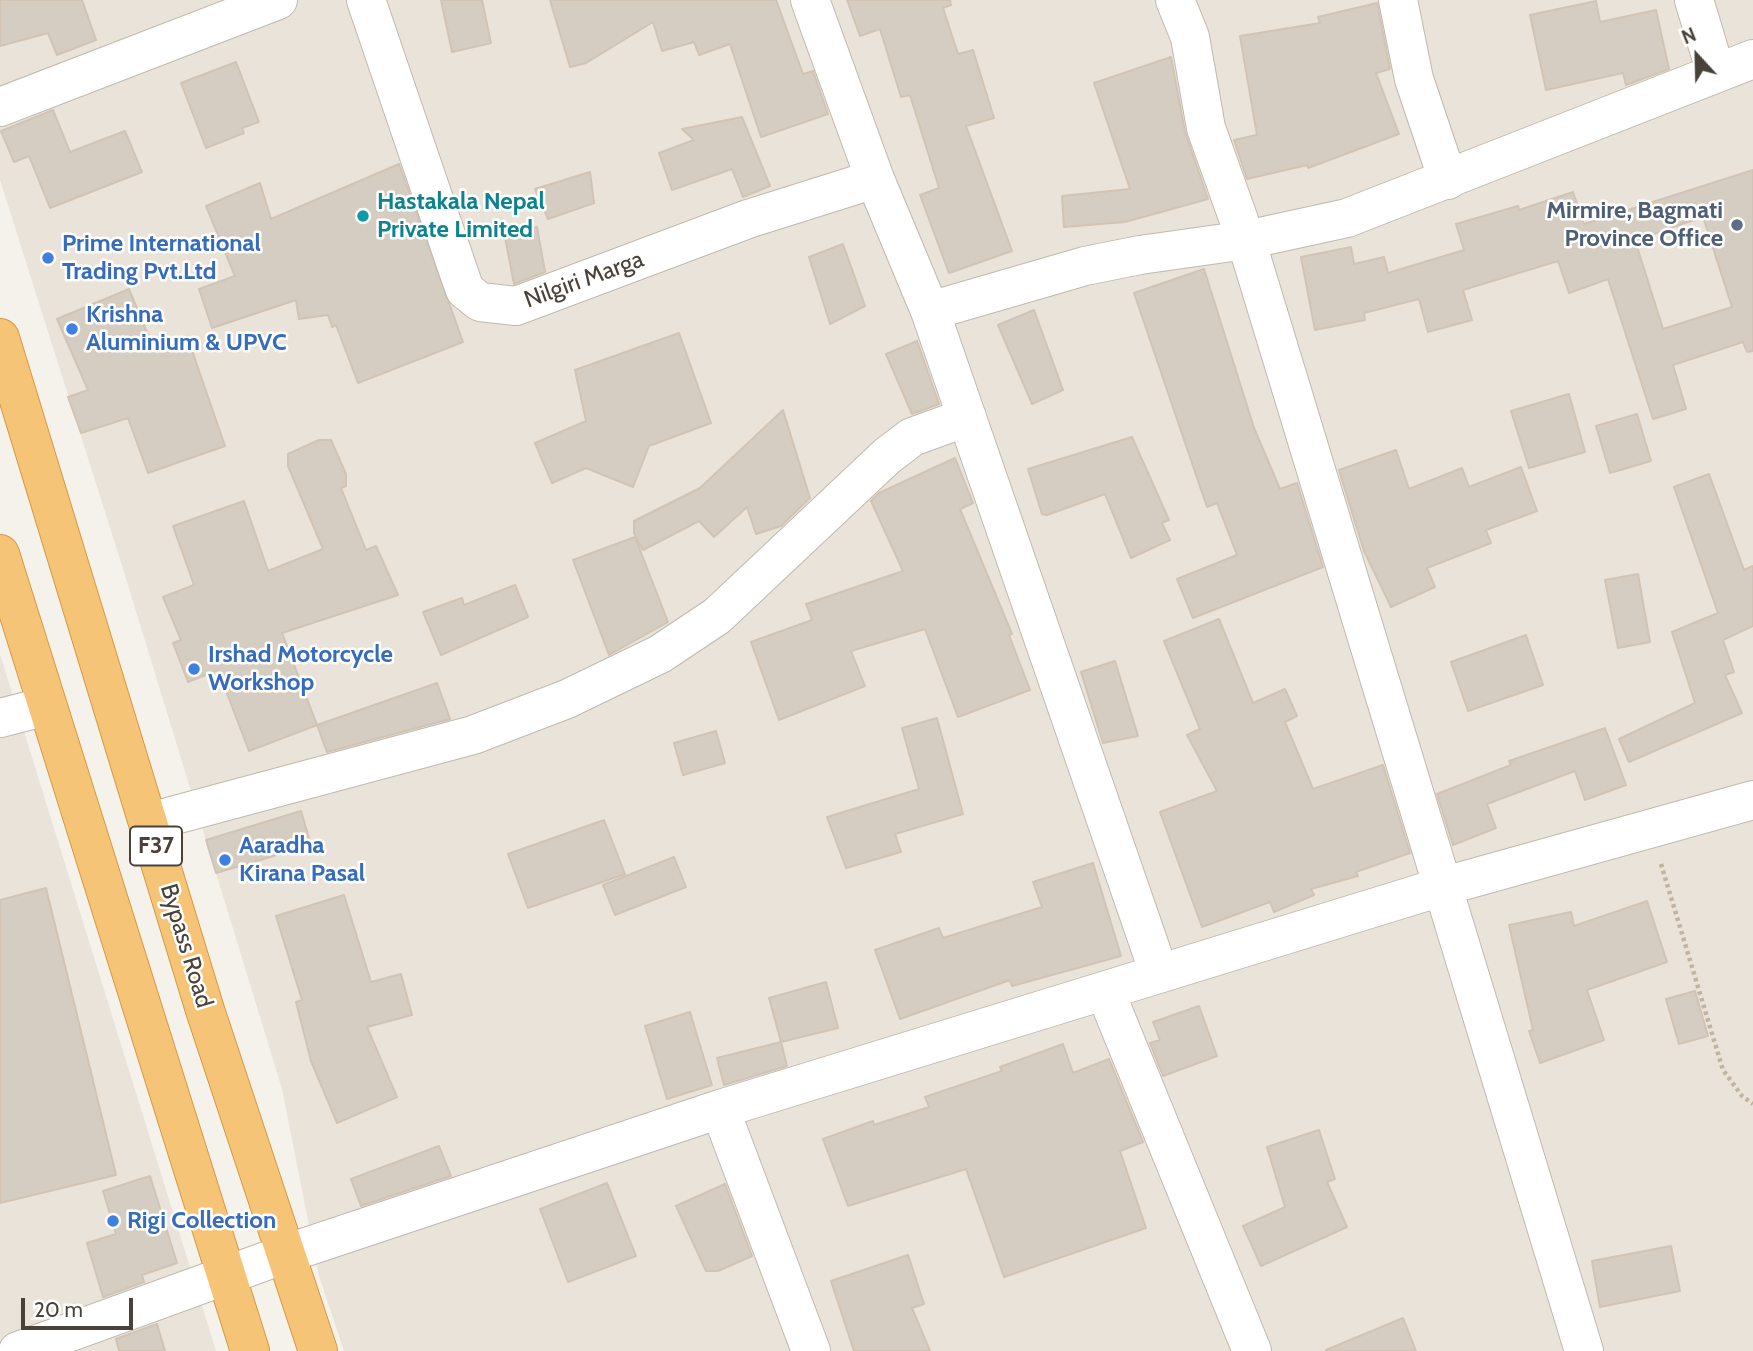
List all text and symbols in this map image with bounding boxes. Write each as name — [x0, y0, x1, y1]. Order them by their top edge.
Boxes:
north arrow — [1662, 21, 1732, 91]
text: N — [1678, 23, 1699, 49]
place label: Hastakala Nepal Private Limited — [377, 188, 545, 244]
place label: Mirmire, Bagmati Province Office — [1546, 197, 1723, 253]
marker: Hastakala Nepal Private Limited — [355, 208, 371, 224]
marker: Mirmire, Bagmati Province Office — [1729, 217, 1745, 233]
place label: Prime International Trading Pvt.Ltd — [62, 230, 261, 286]
street label: Nilgiri Marga — [520, 245, 648, 315]
marker: Prime International Trading Pvt.Ltd — [40, 250, 56, 266]
place label: Krishna Aluminium & UPVC — [86, 301, 287, 357]
marker: Krishna Aluminium & UPVC — [64, 321, 80, 337]
place label: Irshad Motorcycle Workshop — [208, 641, 393, 697]
marker: Irshad Motorcycle Workshop — [186, 661, 202, 677]
road number: F37 — [130, 826, 182, 866]
place label: Aaradha Kirana Pasal — [239, 832, 365, 888]
marker: Aaradha Kirana Pasal — [217, 852, 233, 868]
street label: Bypass Road — [153, 880, 219, 1012]
place label: Rigi Collection — [127, 1207, 276, 1235]
marker: Rigi Collection — [105, 1213, 121, 1229]
scale bar — [24, 1284, 136, 1328]
text: 20 m — [34, 1297, 83, 1322]

